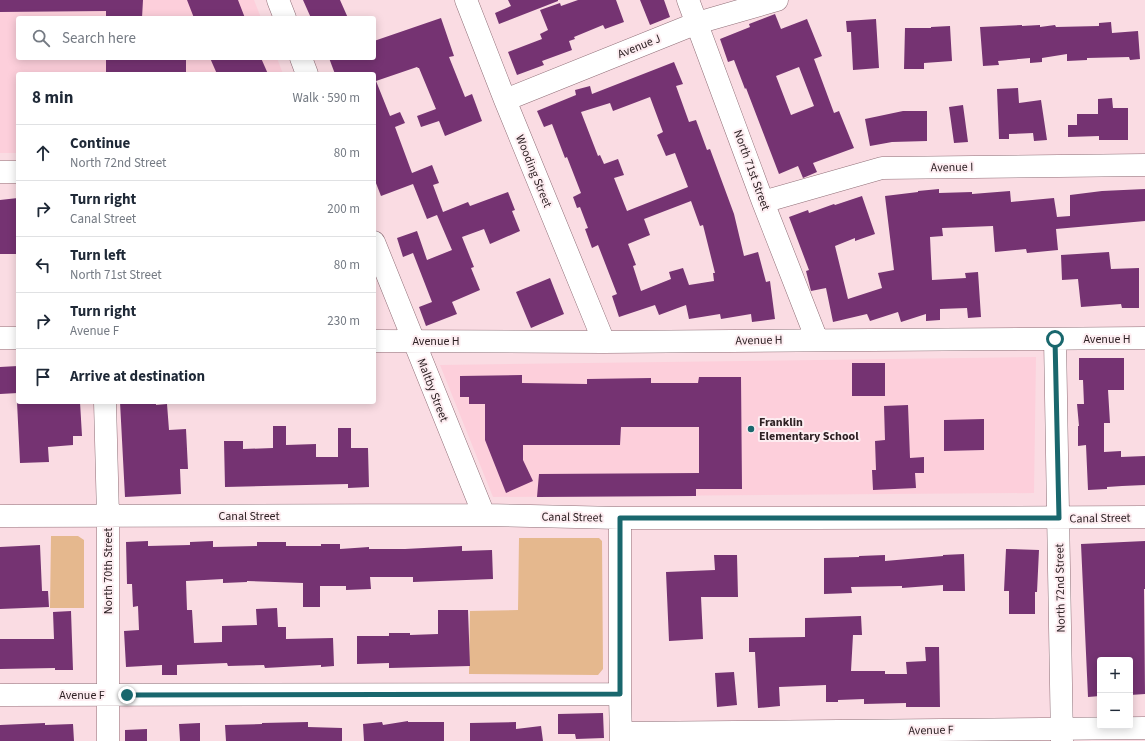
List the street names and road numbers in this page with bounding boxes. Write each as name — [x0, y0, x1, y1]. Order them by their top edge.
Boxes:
street label: Avenue J — [615, 30, 663, 63]
street label: North 71st Street — [729, 127, 774, 213]
street label: Wooding Street — [511, 132, 556, 210]
street label: Avenue I — [931, 159, 973, 176]
street label: Avenue H — [1083, 331, 1131, 348]
street label: Avenue H — [735, 332, 783, 349]
street label: Avenue H — [412, 333, 460, 350]
street label: Maltby Street — [413, 356, 452, 424]
street label: Canal Street — [218, 508, 280, 525]
street label: Canal Street — [541, 508, 603, 527]
street label: Canal Street — [1069, 509, 1131, 528]
street label: North 70th Street — [100, 528, 117, 614]
street label: North 72nd Street — [1051, 543, 1070, 633]
street label: Avenue F — [59, 687, 105, 704]
street label: Avenue F — [908, 722, 954, 739]

